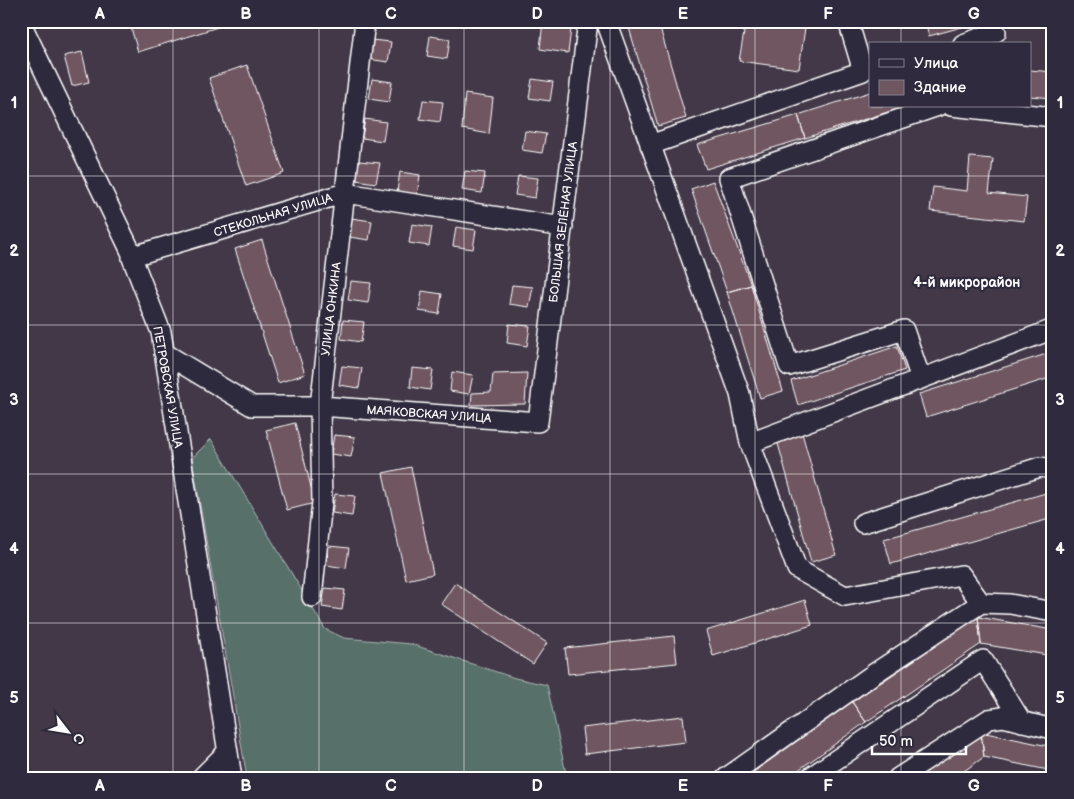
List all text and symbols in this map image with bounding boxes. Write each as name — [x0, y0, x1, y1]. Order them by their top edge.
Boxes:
text: A — [94, 5, 105, 24]
text: B — [240, 5, 252, 24]
text: C — [385, 5, 397, 24]
text: D — [531, 5, 543, 24]
text: E — [678, 5, 688, 24]
text: F — [823, 5, 833, 24]
text: G — [968, 5, 980, 24]
legend — [869, 42, 1032, 108]
text: Улица — [914, 54, 959, 73]
text: Здание — [914, 78, 966, 97]
text: 1 — [11, 94, 17, 113]
text: 1 — [1057, 94, 1063, 113]
street label: БОЛЬШАЯ ЗЕЛЁНАЯ УЛИЦА — [545, 140, 581, 303]
street label: СТЕКОЛЬНАЯ УЛИЦА — [212, 190, 335, 241]
text: 2 — [9, 242, 19, 261]
text: 2 — [1055, 242, 1065, 261]
street label: УЛИЦА ОНКИНА — [318, 261, 345, 357]
district label: 4-й микрорайон — [914, 274, 1020, 291]
street label: ПЕТРОВСКАЯ УЛИЦА — [149, 325, 186, 450]
text: 3 — [9, 391, 19, 410]
text: 3 — [1055, 391, 1065, 410]
street label: МАЯКОВСКАЯ УЛИЦА — [366, 403, 493, 426]
text: 4 — [9, 540, 19, 559]
text: 4 — [1055, 540, 1065, 559]
text: 5 — [9, 689, 19, 708]
text: 5 — [1055, 689, 1065, 708]
north arrow — [42, 706, 92, 756]
scale bar — [872, 724, 965, 756]
text: С — [69, 730, 89, 747]
text: 50 m — [879, 732, 913, 751]
text: A — [94, 777, 105, 796]
text: B — [240, 777, 252, 796]
text: C — [385, 777, 397, 796]
text: D — [531, 777, 543, 796]
text: E — [678, 777, 688, 796]
text: F — [823, 777, 833, 796]
text: G — [968, 777, 980, 796]

